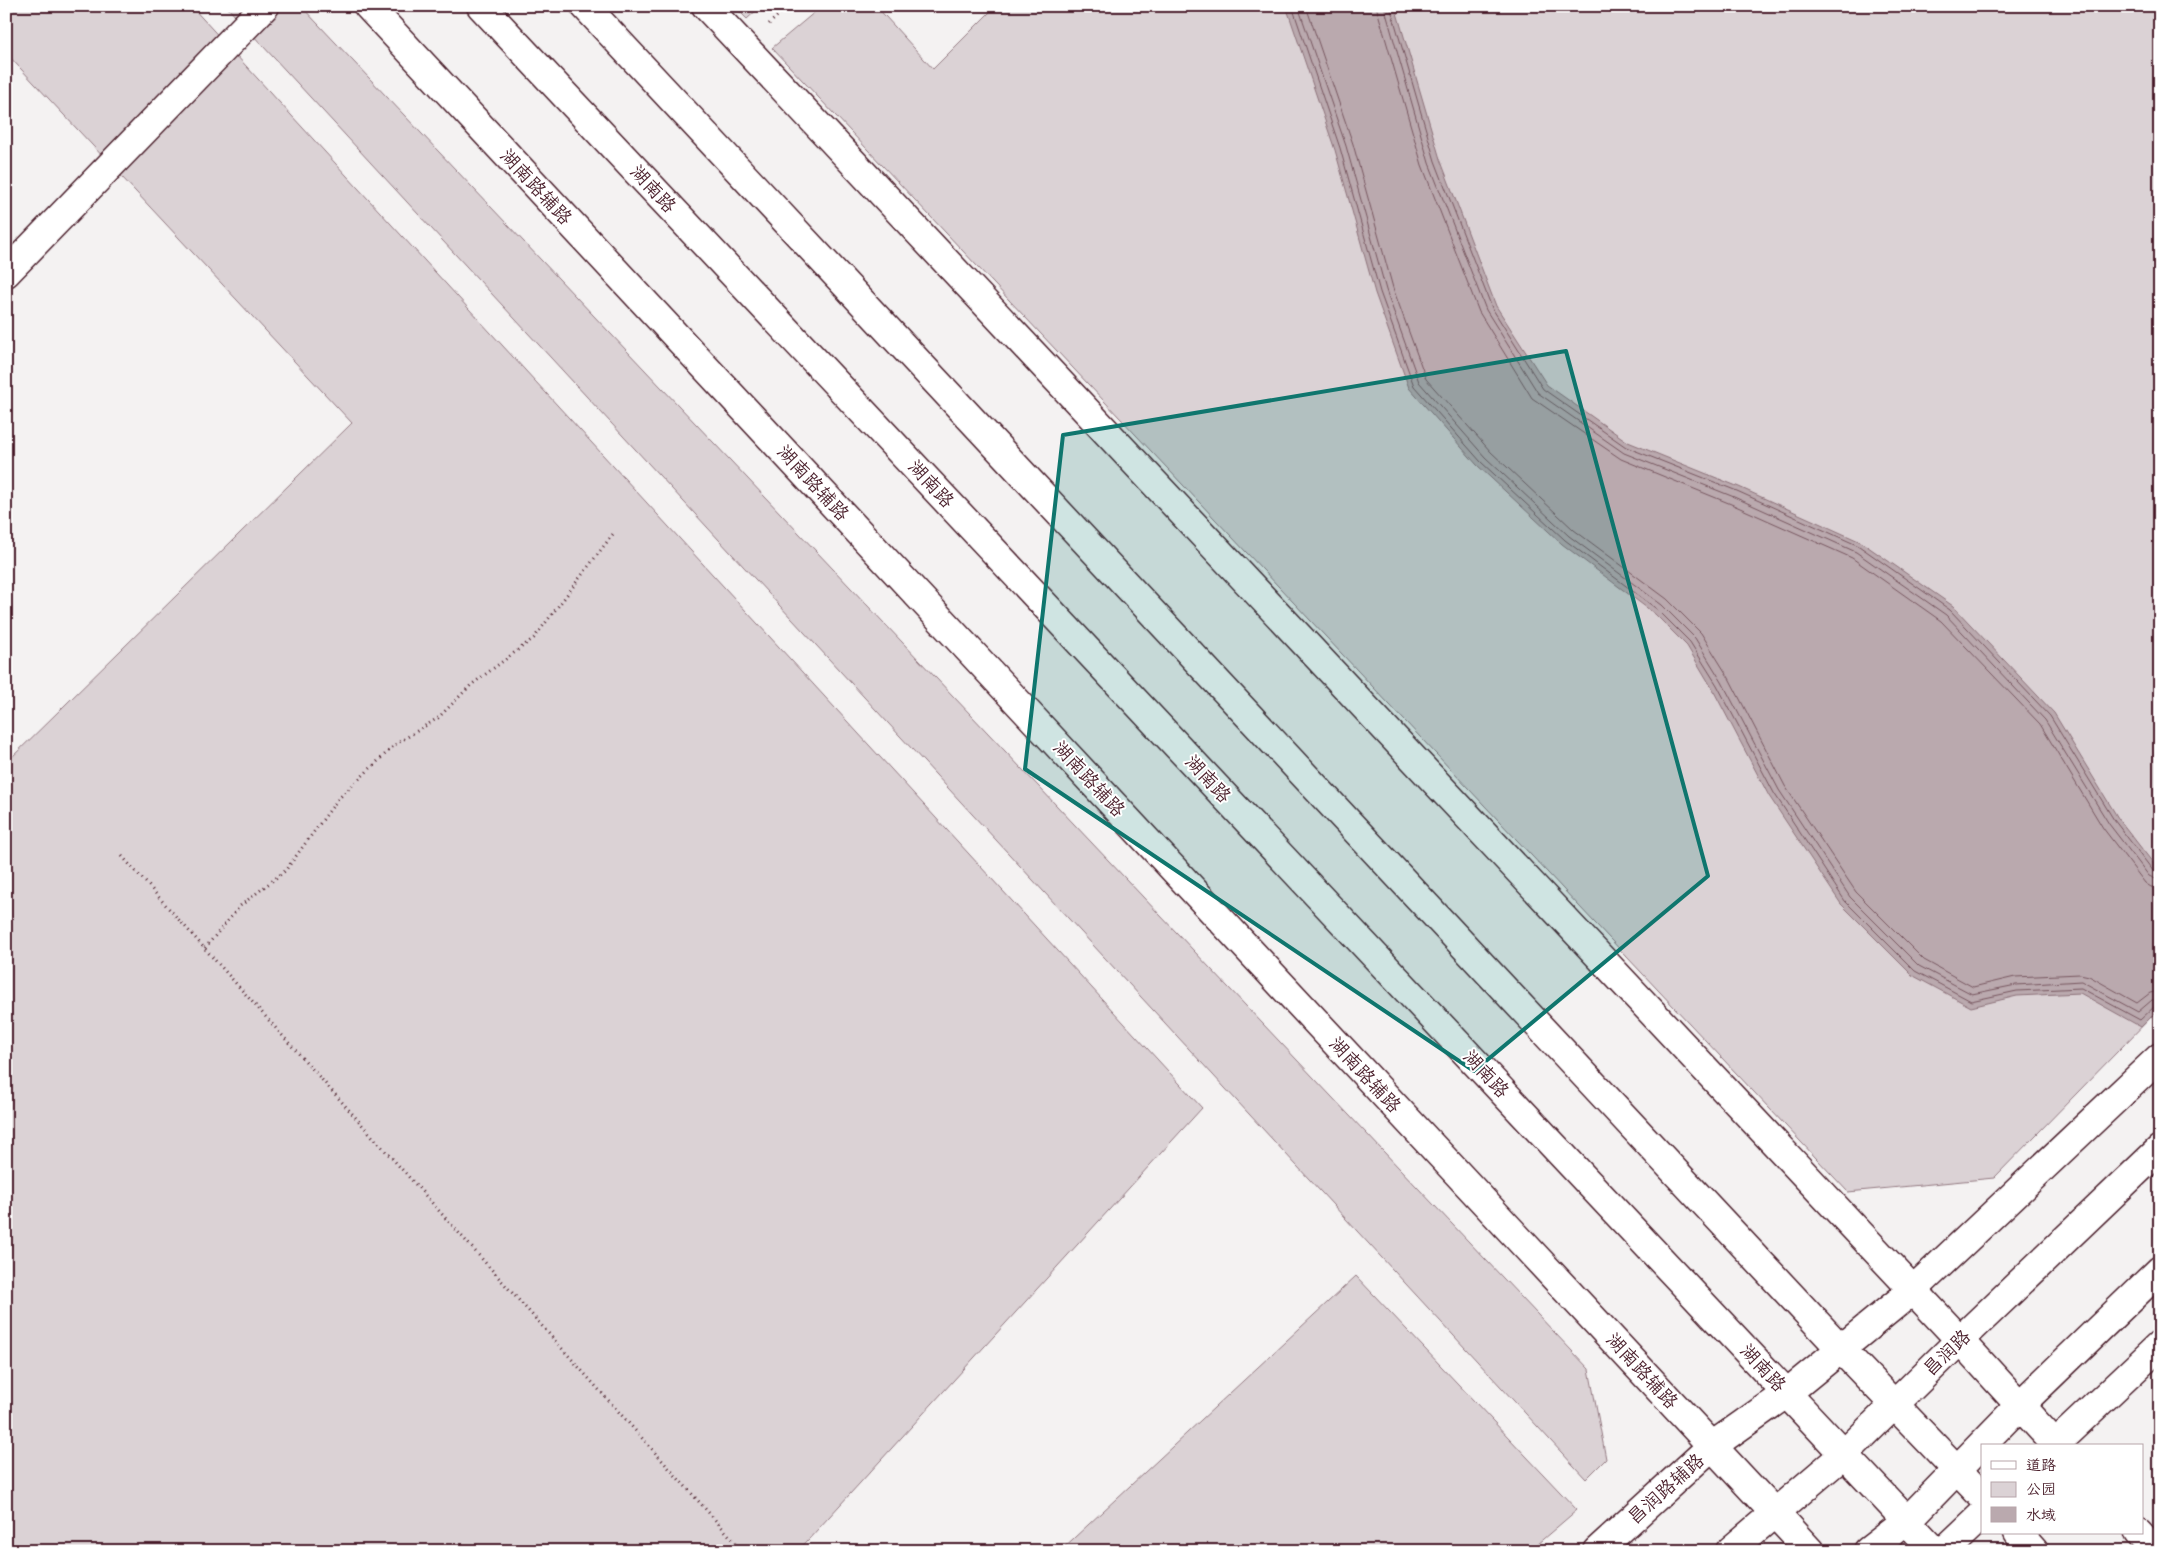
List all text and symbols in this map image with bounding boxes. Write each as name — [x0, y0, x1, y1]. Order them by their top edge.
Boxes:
street label: 湖南路辅路 — [496, 145, 576, 229]
street label: 湖南路 — [626, 161, 680, 217]
street label: 湖南路辅路 — [773, 441, 853, 525]
street label: 湖南路 — [904, 456, 958, 512]
street label: 湖南路辅路 — [1049, 737, 1129, 821]
street label: 湖南路 — [1181, 751, 1235, 807]
street label: 湖南路辅路 — [1325, 1033, 1405, 1117]
street label: 湖南路 — [1459, 1046, 1513, 1102]
street label: 昌润路 — [1919, 1325, 1975, 1381]
street label: 湖南路辅路 — [1602, 1329, 1682, 1413]
street label: 湖南路 — [1736, 1340, 1790, 1396]
legend — [1981, 1444, 2144, 1534]
street label: 昌润路辅路 — [1623, 1449, 1709, 1529]
text: 道路 — [2026, 1456, 2056, 1474]
text: 公园 — [2026, 1480, 2056, 1498]
text: 水域 — [2026, 1506, 2056, 1524]

